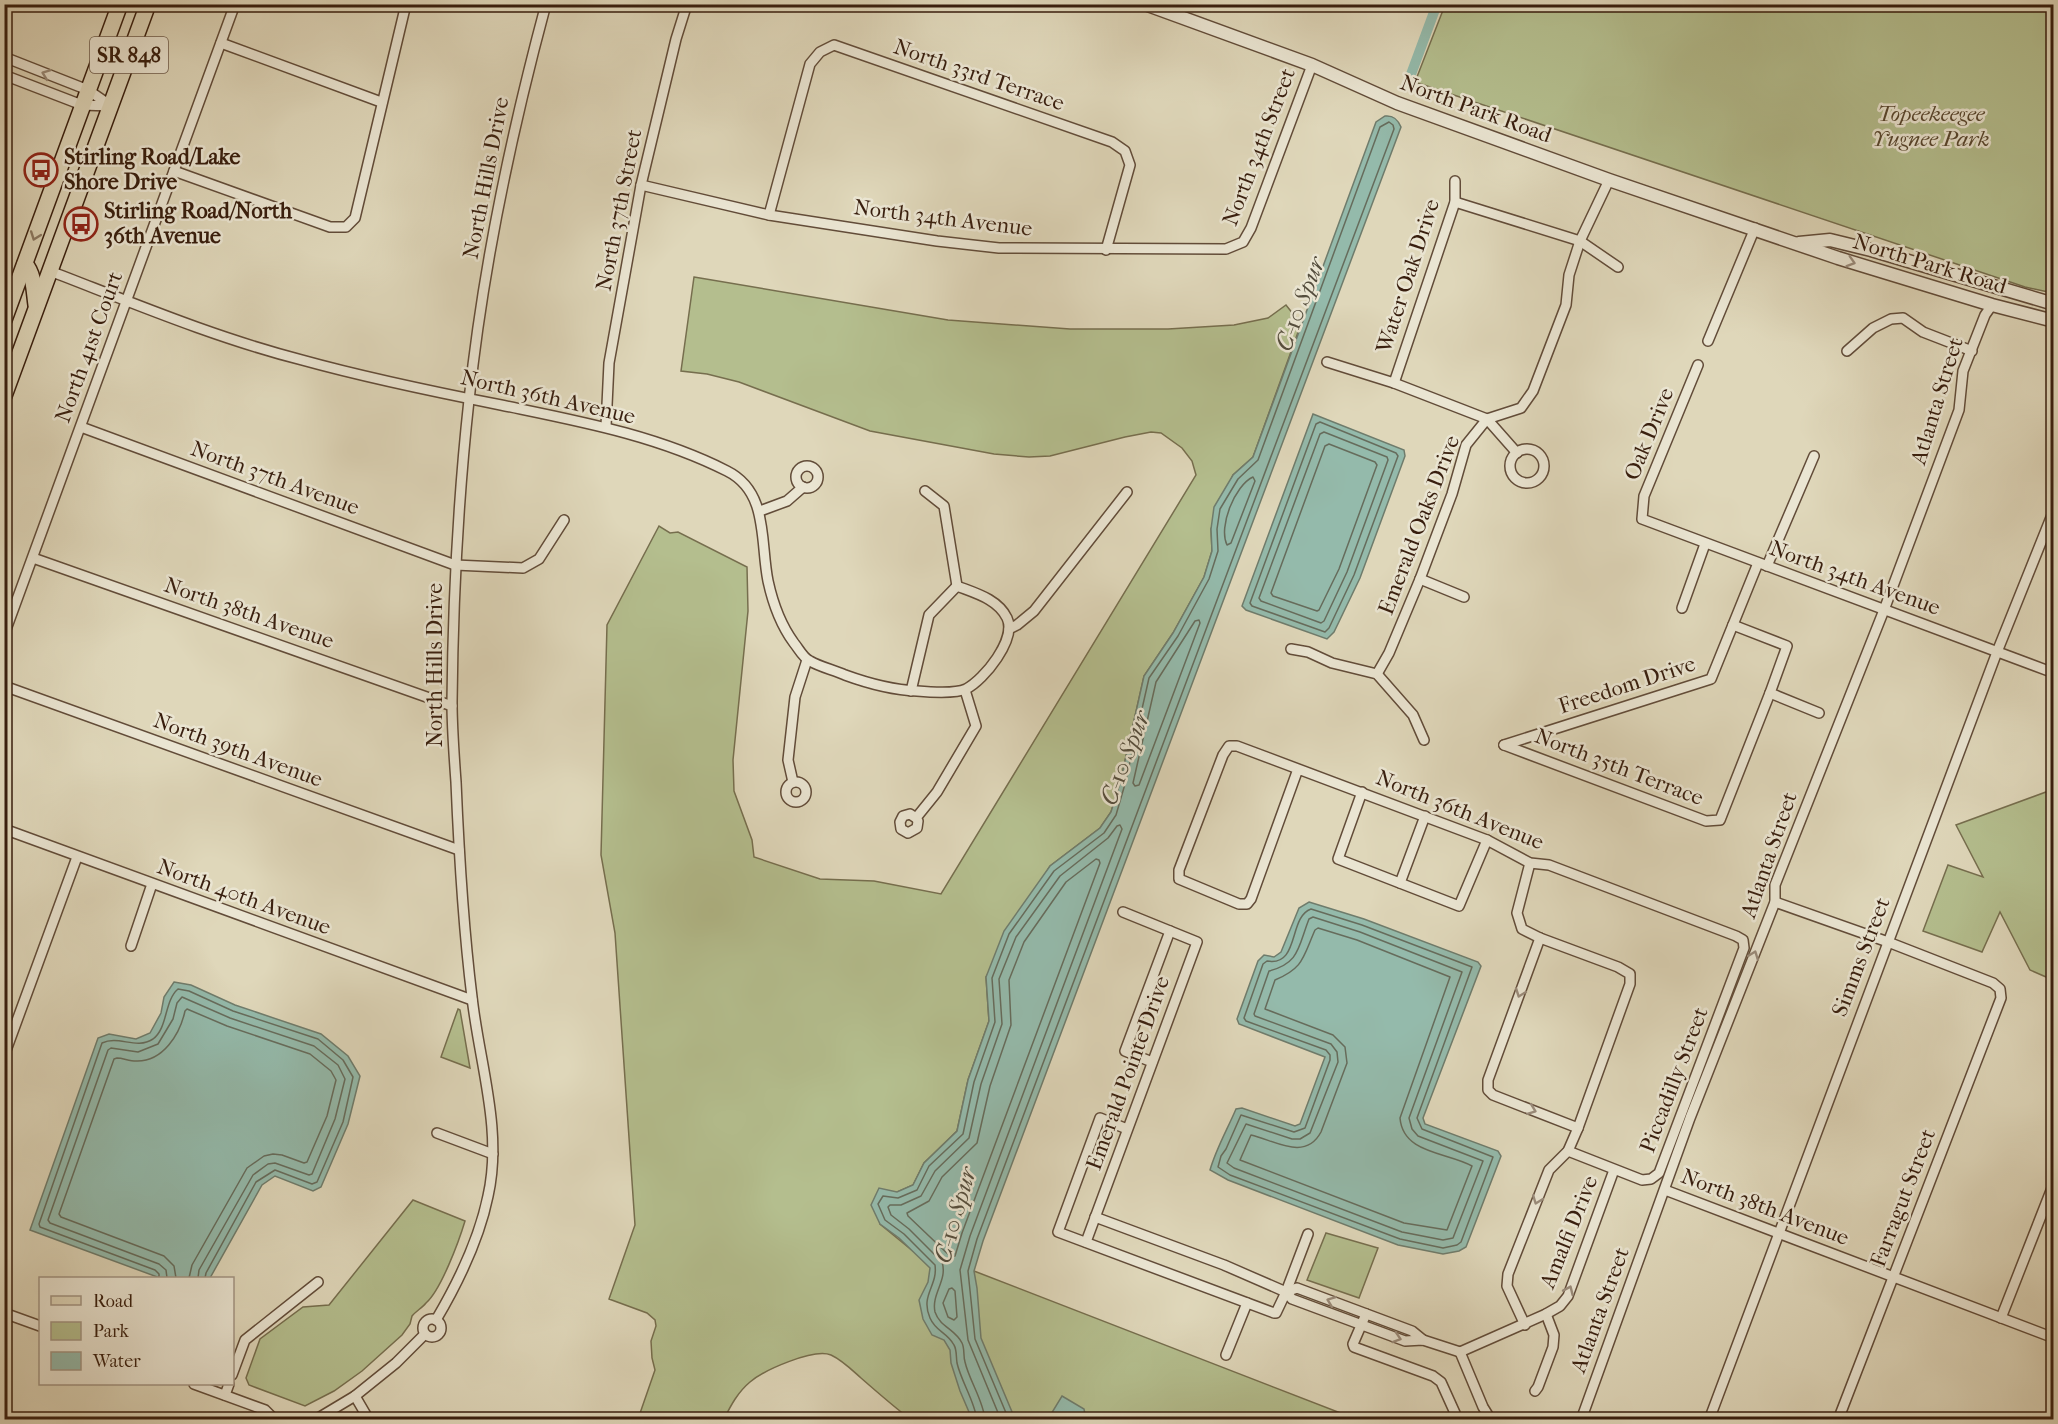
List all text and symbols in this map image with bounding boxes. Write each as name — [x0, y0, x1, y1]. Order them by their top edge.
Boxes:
street label: North 33rd Terrace — [890, 34, 1068, 116]
road number: SR 848 — [90, 37, 168, 73]
street label: North 34th Street — [1217, 64, 1301, 229]
one-way arrow — [41, 68, 52, 81]
street label: North Park Road — [1397, 70, 1556, 149]
street label: North Hills Drive — [458, 95, 514, 261]
park label: Topeekeegee Yugnee Park — [1872, 101, 1990, 152]
street label: North 37th Street — [591, 127, 647, 293]
place label: Stirling Road/Lake Shore Drive — [64, 144, 241, 195]
bus stop icon: Stirling Road/Lake Shore Drive — [23, 152, 59, 188]
street label: North 34th Avenue — [852, 194, 1034, 242]
street label: Water Oak Drive — [1371, 196, 1445, 357]
place label: Stirling Road/North 36th Avenue — [104, 198, 293, 249]
bus stop icon: Stirling Road/North 36th Avenue — [63, 206, 99, 242]
street label: North Park Road — [1850, 228, 2011, 300]
one-way arrow — [29, 230, 42, 240]
water label: C-10 Spur — [1269, 251, 1332, 355]
one-way arrow — [1845, 255, 1856, 267]
street label: North 41st Court — [50, 268, 128, 426]
street label: Atlanta Street — [1905, 334, 1969, 469]
street label: North 36th Avenue — [458, 364, 638, 430]
street label: Oak Drive — [1619, 384, 1679, 484]
street label: Emerald Oaks Drive — [1373, 431, 1465, 618]
street label: North 37th Avenue — [187, 435, 363, 521]
street label: North 34th Avenue — [1766, 535, 1944, 621]
street label: North 38th Avenue — [161, 572, 337, 654]
street label: North Hills Drive — [422, 583, 448, 747]
street label: Freedom Drive — [1555, 651, 1699, 719]
water label: C-10 Spur — [1094, 705, 1157, 809]
street label: North 39th Avenue — [150, 707, 326, 793]
street label: North 35th Terrace — [1531, 723, 1707, 811]
street label: North 36th Avenue — [1372, 765, 1548, 856]
street label: Atlanta Street — [1735, 788, 1803, 922]
street label: North 40th Avenue — [154, 854, 334, 941]
street label: Simms Street — [1826, 894, 1896, 1020]
one-way arrow — [1747, 950, 1759, 961]
street label: Emerald Pointe Drive — [1081, 972, 1175, 1174]
one-way arrow — [1514, 987, 1527, 998]
street label: Piccadilly Street — [1634, 1003, 1714, 1157]
one-way arrow — [1526, 1103, 1537, 1116]
street label: Farragut Street — [1865, 1125, 1941, 1271]
water label: C-10 Spur — [928, 1162, 983, 1266]
street label: North 38th Avenue — [1677, 1163, 1853, 1251]
street label: Amalfi Drive — [1534, 1172, 1603, 1293]
one-way arrow — [1532, 1194, 1544, 1205]
street label: Atlanta Street — [1565, 1244, 1635, 1377]
legend — [39, 1277, 234, 1385]
one-way arrow — [1562, 1286, 1574, 1297]
text: Road — [93, 1291, 133, 1312]
one-way arrow — [1326, 1295, 1337, 1308]
text: Park — [93, 1321, 130, 1342]
one-way arrow — [1391, 1330, 1402, 1343]
text: Water — [92, 1351, 141, 1372]

